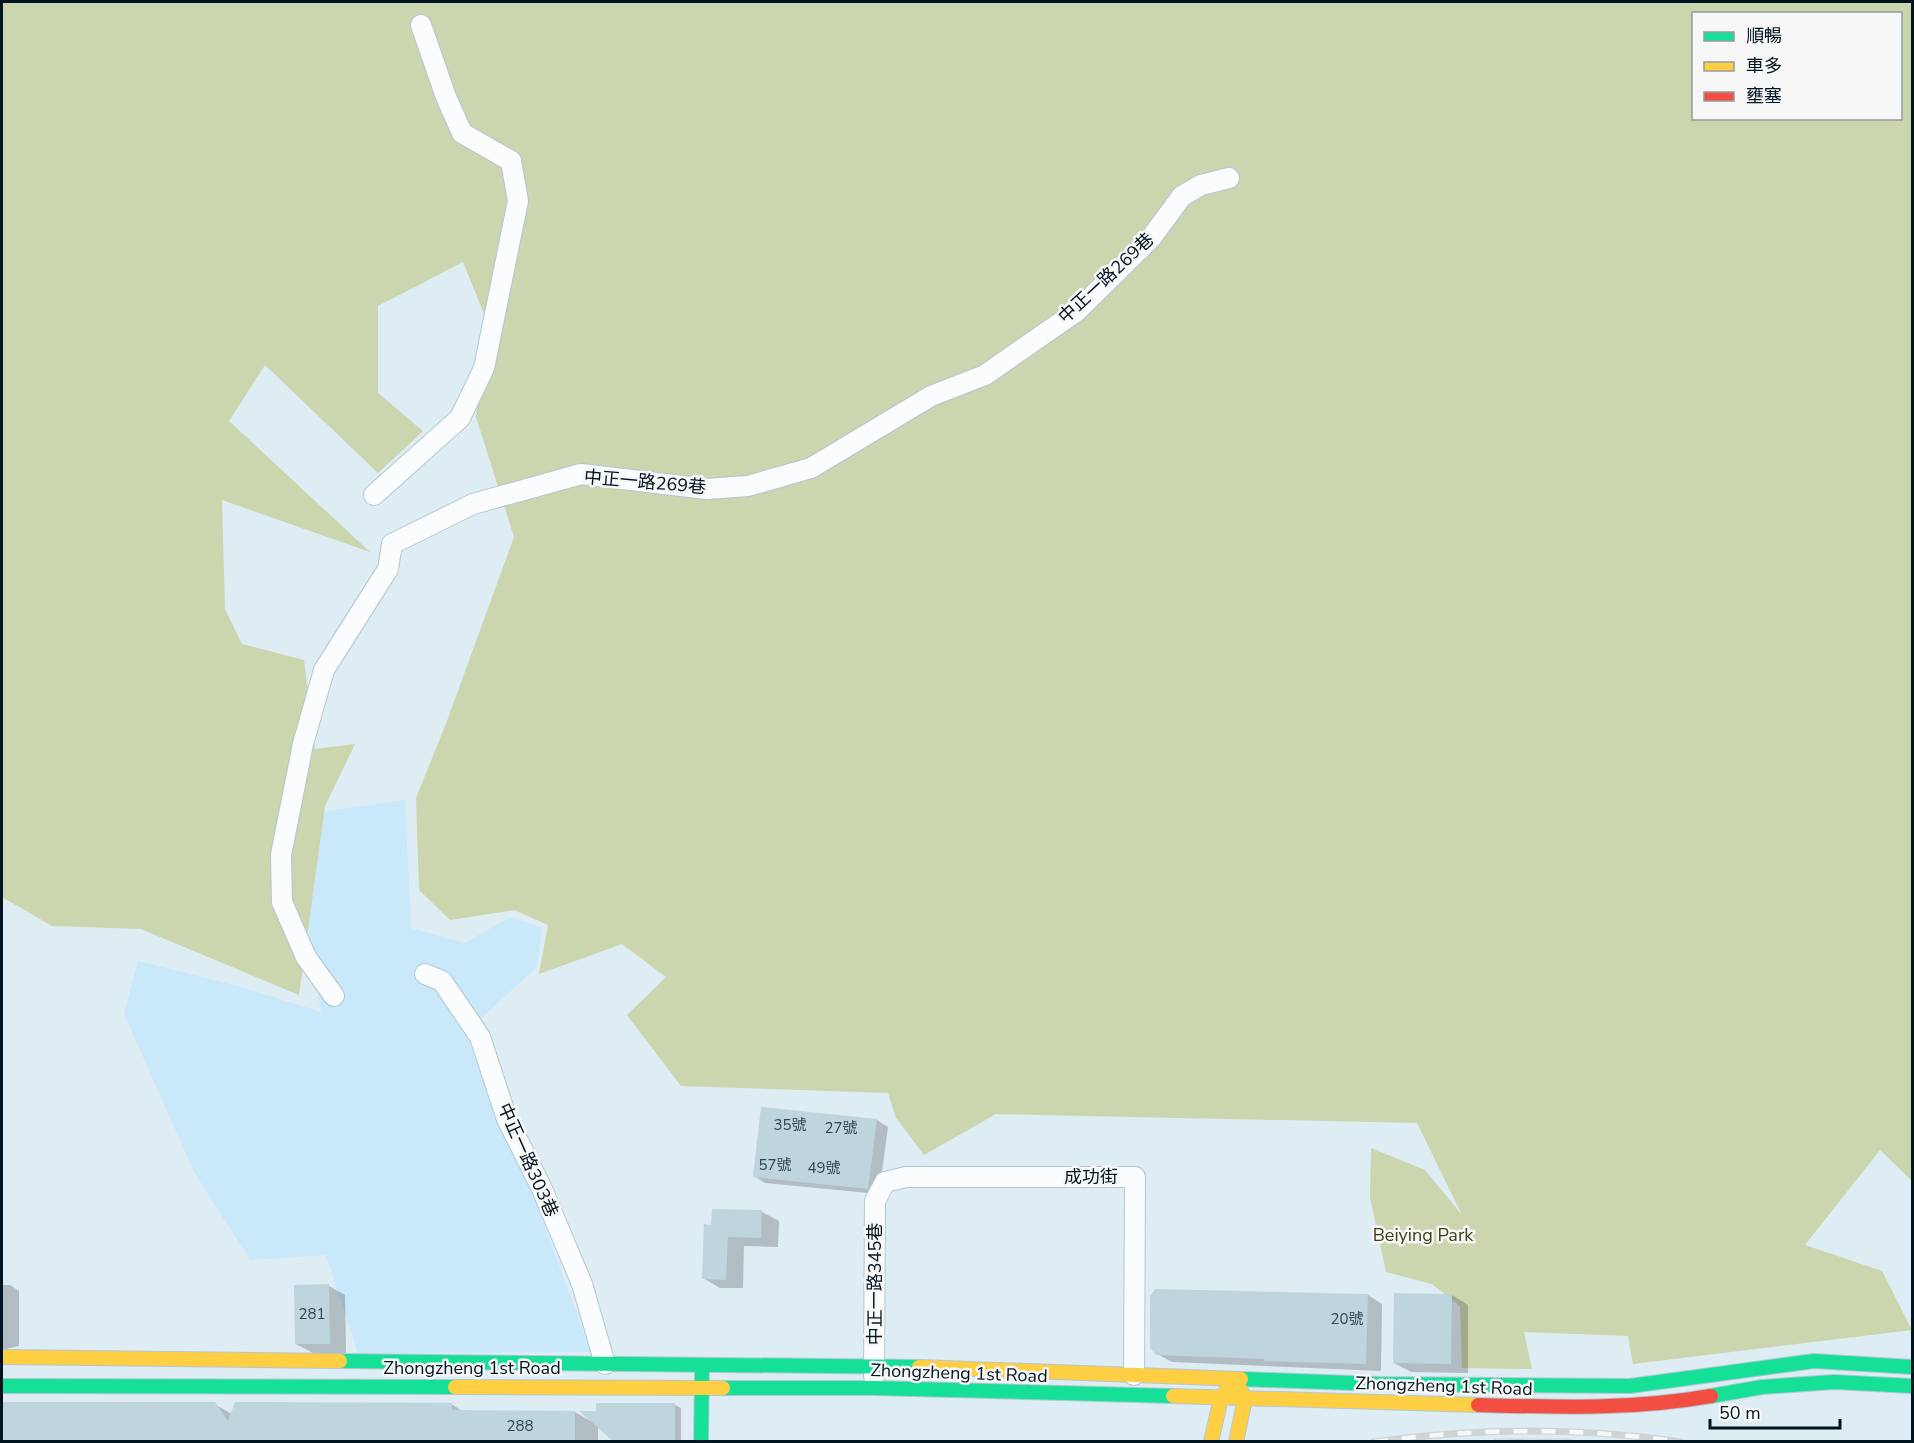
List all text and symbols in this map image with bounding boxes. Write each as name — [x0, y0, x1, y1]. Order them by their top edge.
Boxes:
legend — [1692, 12, 1902, 120]
text: 順暢 — [1746, 24, 1782, 48]
text: 車多 — [1746, 54, 1782, 78]
text: 壅塞 — [1746, 84, 1782, 108]
street label: 中正一路269巷 — [1053, 227, 1159, 329]
street label: 中正一路269巷 — [583, 465, 707, 499]
street label: 中正一路303巷 — [492, 1099, 564, 1221]
house number: 35號 — [773, 1115, 807, 1135]
house number: 27號 — [824, 1118, 858, 1138]
house number: 57號 — [758, 1155, 792, 1175]
house number: 49號 — [807, 1158, 841, 1178]
street label: 成功街 — [1064, 1165, 1118, 1189]
street label: 中正一路345巷 — [863, 1223, 887, 1345]
park label: Beiying Park — [1373, 1223, 1474, 1247]
house number: 281 — [298, 1304, 326, 1324]
house number: 20號 — [1330, 1309, 1364, 1329]
street label: Zhongzheng 1st Road — [383, 1356, 561, 1380]
street label: Zhongzheng 1st Road — [870, 1358, 1048, 1388]
street label: Zhongzheng 1st Road — [1355, 1371, 1533, 1401]
scale bar — [1710, 1392, 1840, 1430]
text: 50 m — [1719, 1401, 1761, 1425]
house number: 288 — [506, 1416, 534, 1436]

